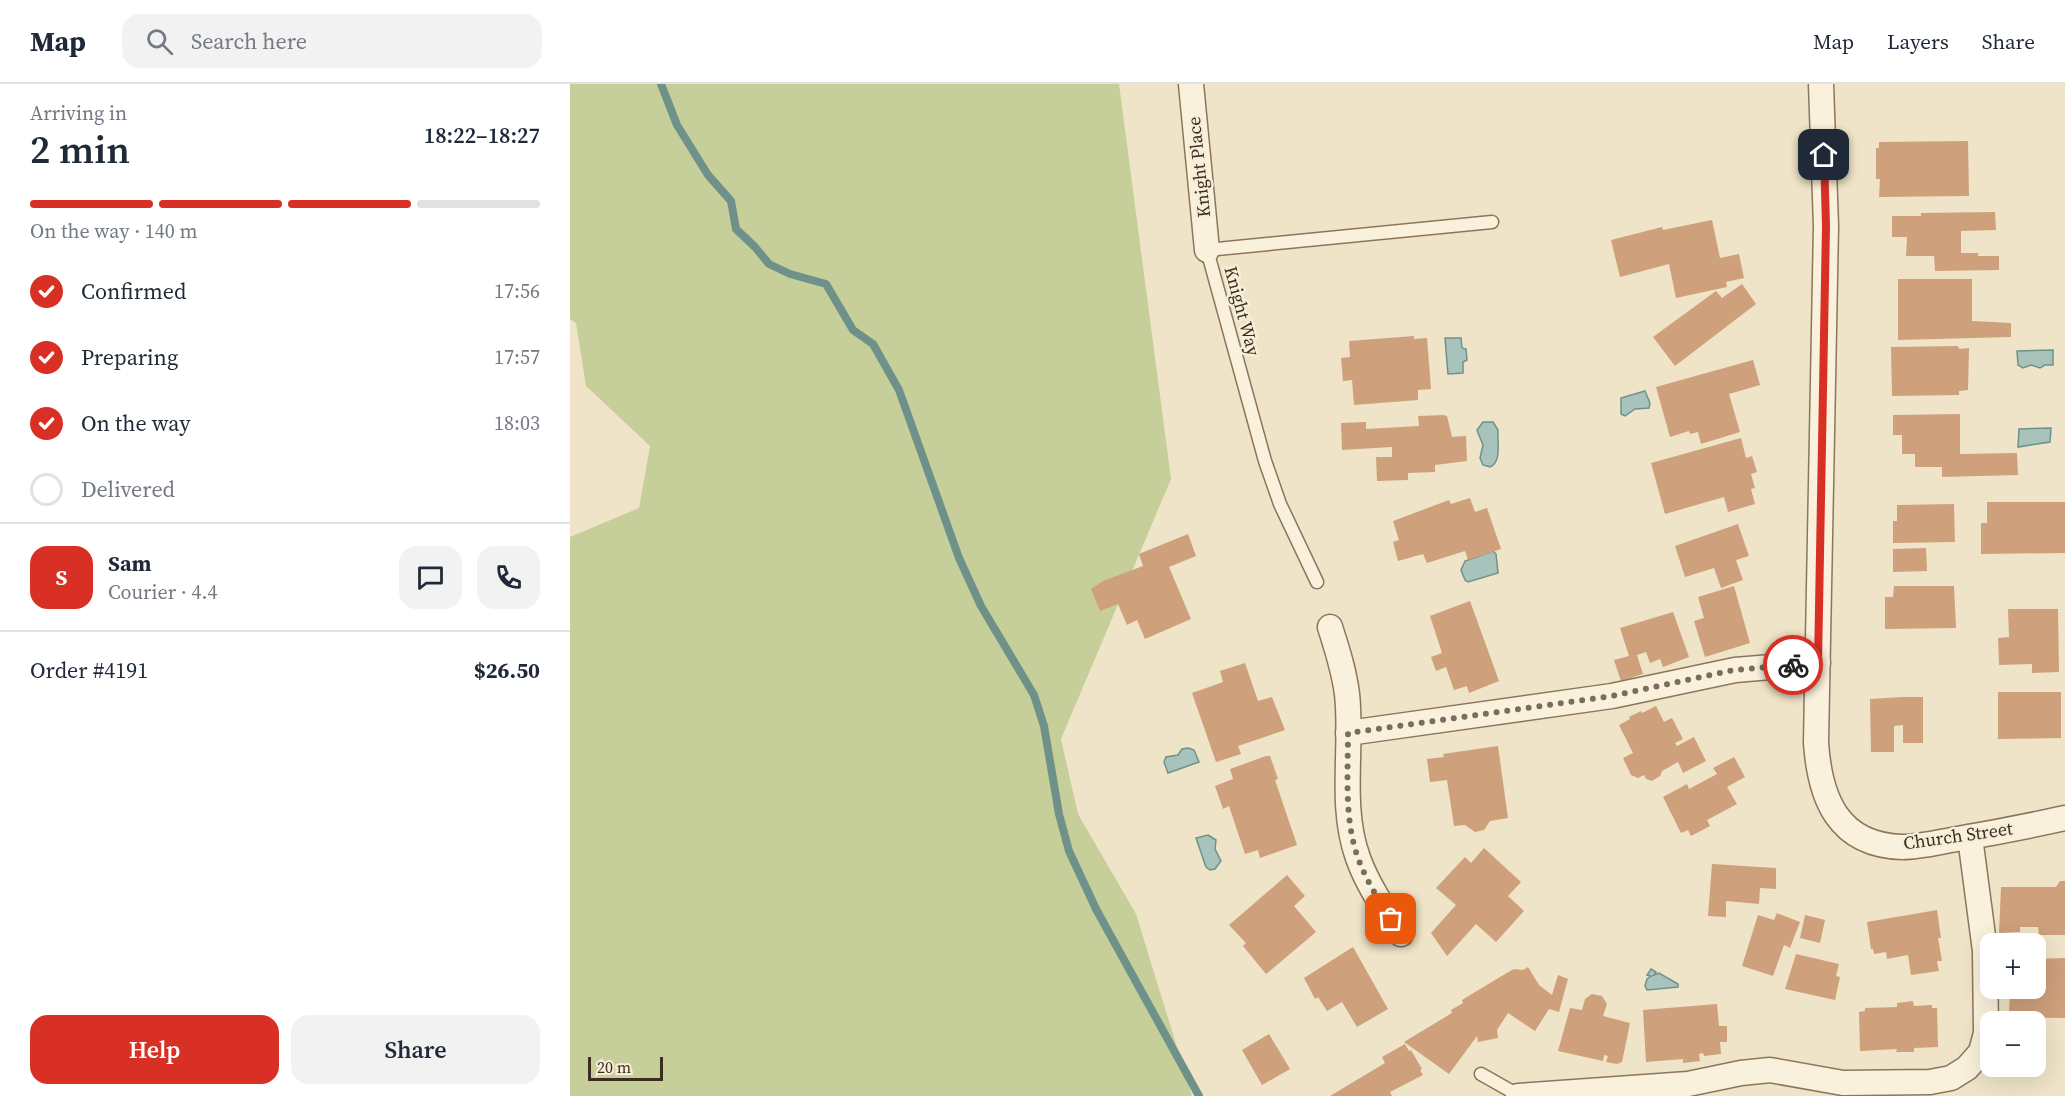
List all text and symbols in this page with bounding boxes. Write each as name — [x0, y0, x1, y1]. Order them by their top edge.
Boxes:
search box — [122, 14, 542, 68]
text: Map — [30, 22, 86, 60]
icon: search — [143, 25, 176, 58]
text: Search here — [191, 26, 307, 56]
text: Map — [1813, 27, 1854, 56]
text: Layers — [1887, 27, 1949, 56]
text: Share — [1982, 27, 2035, 56]
text: Arriving in — [30, 99, 127, 127]
street label: Knight Place — [1181, 115, 1216, 219]
text: 18:22–18:27 — [424, 120, 540, 150]
text: 2 min — [30, 123, 130, 176]
pin — [1798, 129, 1849, 180]
icon: home — [1807, 138, 1840, 171]
text: On the way · 140 m — [30, 217, 197, 245]
street label: Knight Way — [1219, 263, 1267, 359]
icon: check — [30, 275, 63, 308]
text: Confirmed — [81, 276, 186, 306]
text: 17:56 — [494, 277, 540, 305]
icon: check — [30, 341, 63, 374]
text: Preparing — [81, 342, 178, 372]
text: 17:57 — [494, 343, 540, 371]
icon: check — [30, 407, 63, 440]
text: On the way — [81, 408, 190, 438]
text: 18:03 — [494, 409, 540, 437]
text: Delivered — [81, 474, 175, 504]
button: chat — [399, 546, 462, 609]
button: phone — [477, 546, 540, 609]
text: Sam — [108, 548, 152, 578]
text: S — [56, 562, 67, 592]
text: Courier · 4.4 — [108, 578, 217, 606]
courier — [1763, 635, 1823, 695]
icon: bike — [1777, 649, 1810, 682]
text: Order #4191 — [30, 655, 148, 685]
text: $26.50 — [474, 655, 540, 685]
street label: Church Street — [1902, 815, 2014, 856]
pin — [1365, 893, 1416, 944]
icon: bag — [1374, 902, 1407, 935]
map controls — [1980, 933, 2046, 1077]
button: + — [1980, 933, 2046, 999]
button: − — [1980, 1011, 2046, 1077]
button: Help — [30, 1015, 279, 1084]
button: Share — [291, 1015, 540, 1084]
scale bar — [588, 1054, 663, 1082]
text: 20 m — [597, 1056, 631, 1078]

